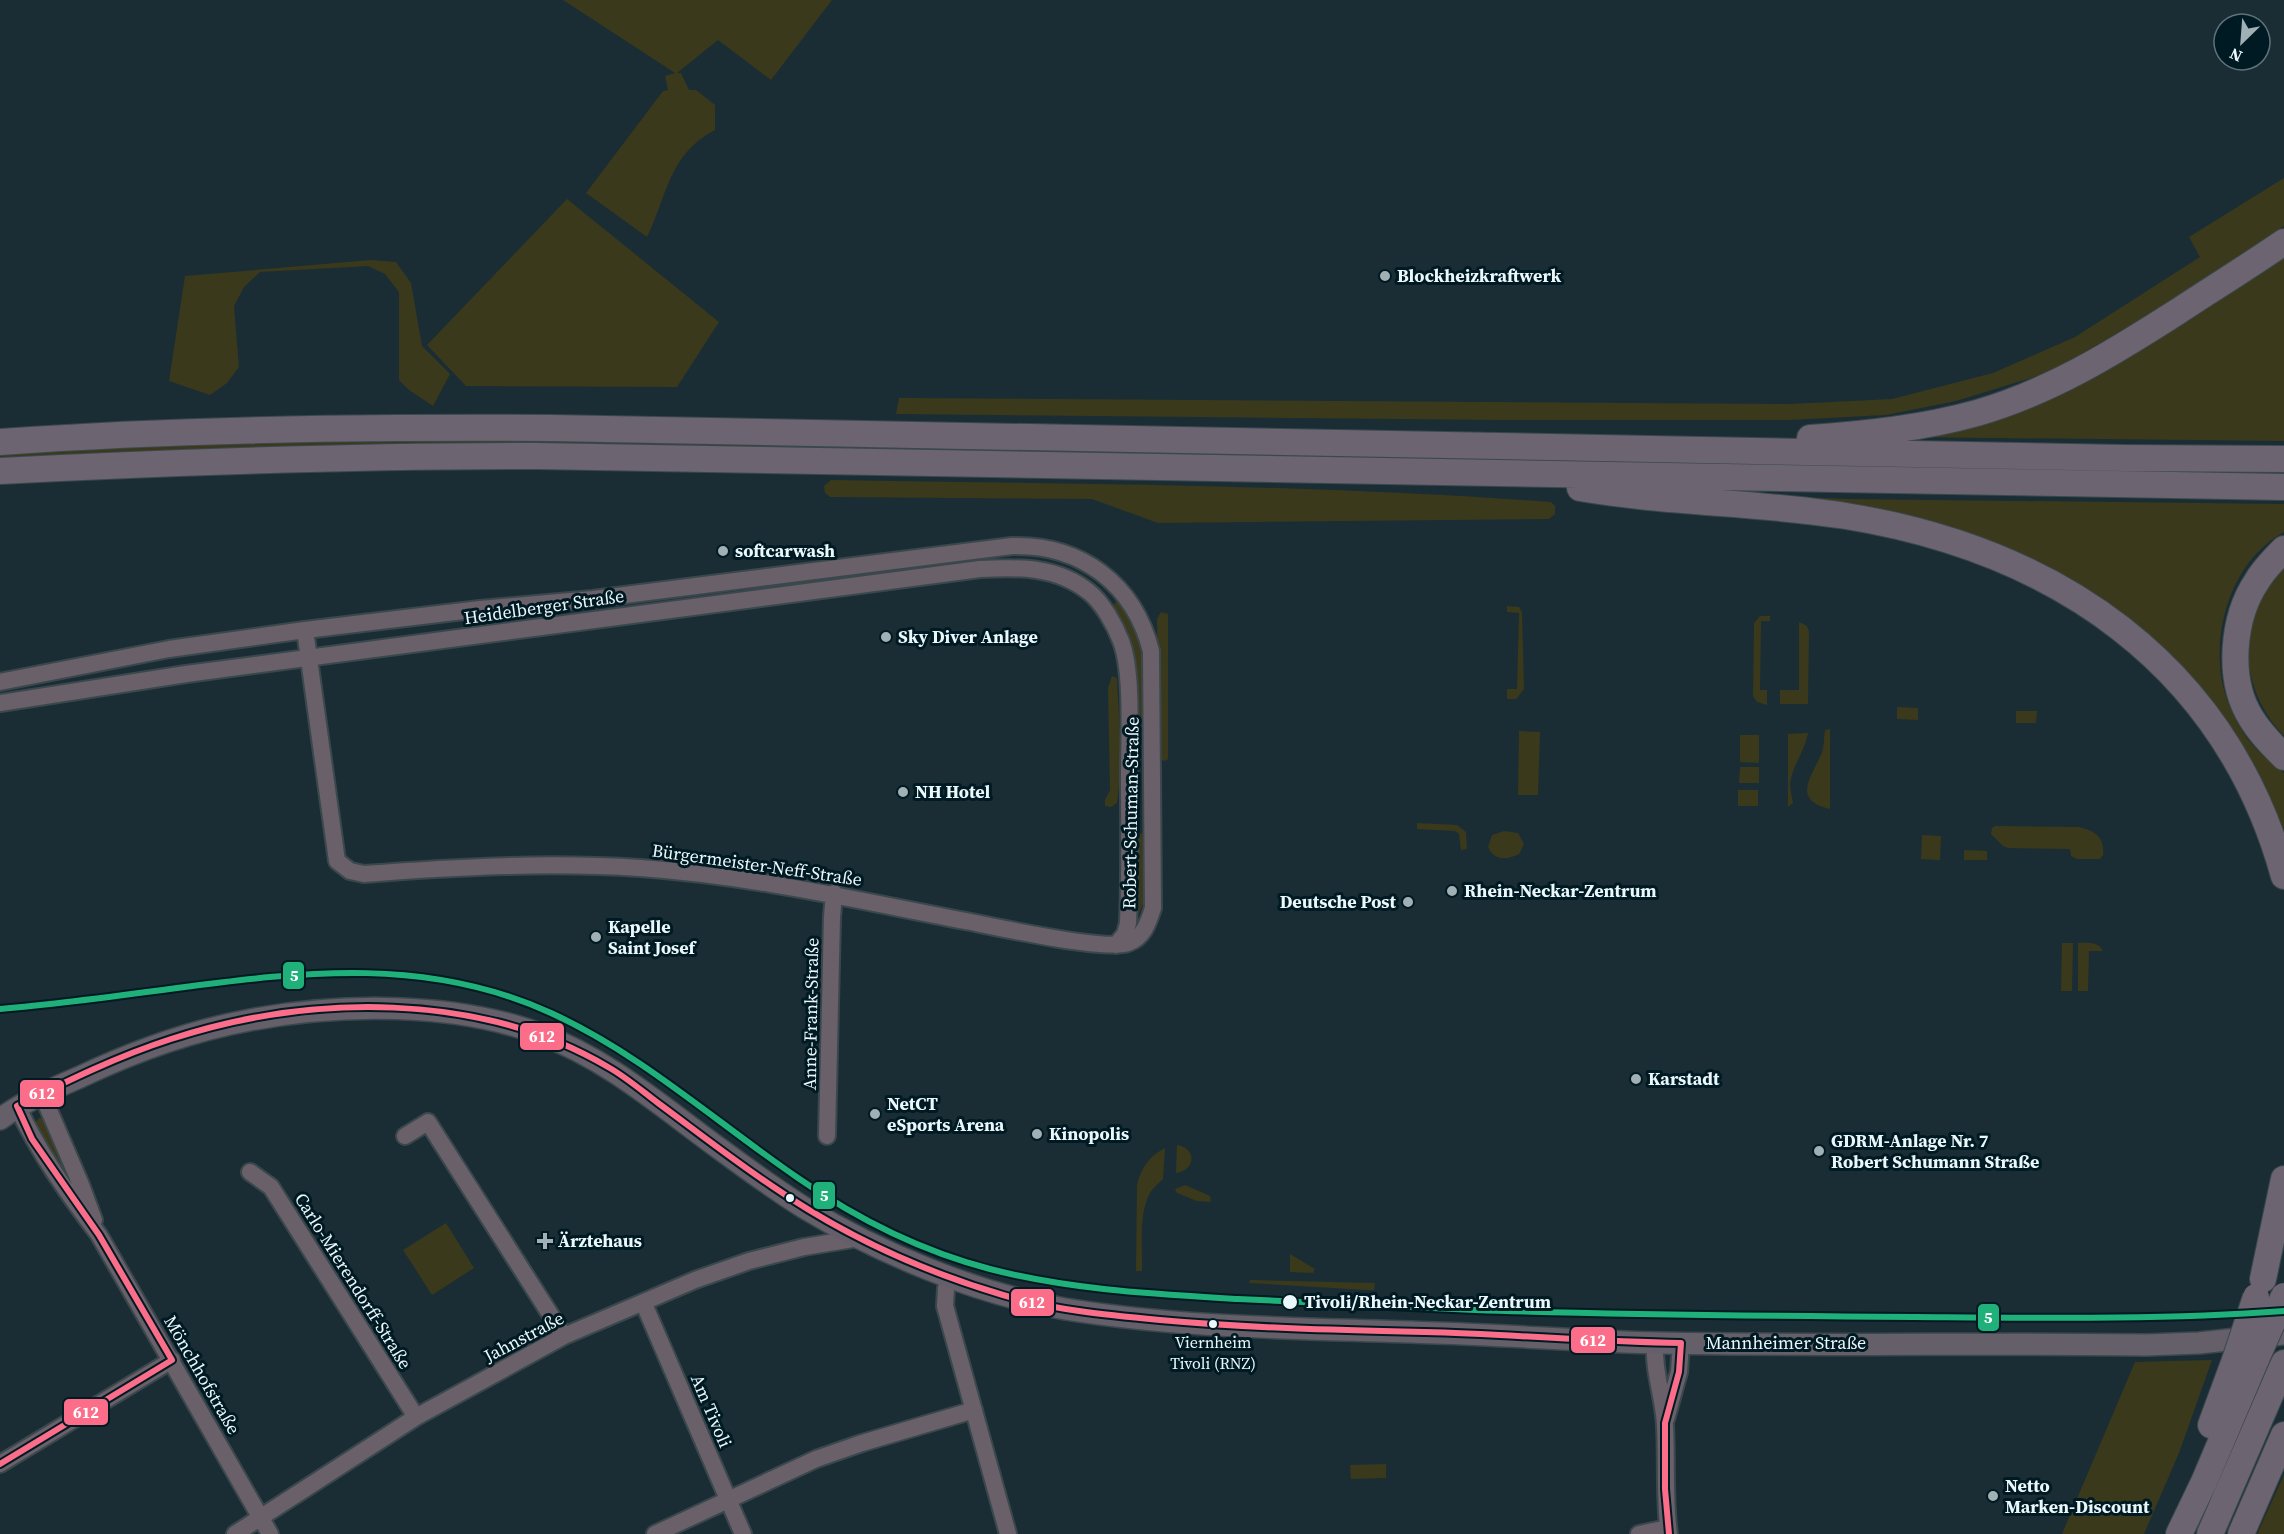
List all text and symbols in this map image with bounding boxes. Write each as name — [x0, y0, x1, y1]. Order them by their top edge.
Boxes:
north arrow — [2212, 12, 2272, 72]
text: N — [2225, 43, 2246, 68]
place label: Blockheizkraftwerk — [1397, 263, 1561, 288]
marker: Blockheizkraftwerk — [1378, 269, 1392, 283]
place label: softcarwash — [735, 538, 835, 563]
marker: softcarwash — [716, 544, 730, 558]
street label: Heidelberger Straße — [462, 583, 626, 630]
place label: Sky Diver Anlage — [898, 624, 1038, 649]
marker: Sky Diver Anlage — [879, 630, 893, 644]
street label: Robert-Schuman-Straße — [1116, 717, 1145, 909]
place label: NH Hotel — [915, 779, 990, 804]
marker: NH Hotel — [896, 785, 910, 799]
street label: Bürgermeister-Neff-Straße — [651, 837, 864, 892]
place label: Rhein-Neckar-Zentrum — [1464, 878, 1657, 903]
marker: Rhein-Neckar-Zentrum — [1445, 884, 1459, 898]
place label: Deutsche Post — [1280, 889, 1397, 914]
marker: Deutsche Post — [1401, 895, 1415, 909]
place label: Kapelle Saint Josef — [608, 914, 698, 960]
marker: Kapelle Saint Josef — [589, 930, 603, 944]
street label: Anne-Frank-Straße — [797, 937, 824, 1090]
line badge: 5 — [282, 961, 305, 990]
text: 5 — [290, 964, 299, 986]
line badge: 612 — [519, 1022, 565, 1051]
text: 612 — [529, 1025, 555, 1047]
place label: Karstadt — [1648, 1066, 1720, 1091]
marker: Karstadt — [1629, 1072, 1643, 1086]
line badge: 612 — [19, 1079, 65, 1108]
text: 612 — [29, 1082, 55, 1104]
place label: NetCT eSports Arena — [887, 1091, 1005, 1137]
marker: NetCT eSports Arena — [868, 1107, 882, 1121]
place label: Kinopolis — [1049, 1121, 1129, 1146]
marker: Kinopolis — [1030, 1127, 1044, 1141]
place label: GDRM-Anlage Nr. 7 Robert Schumann Straße — [1831, 1128, 2039, 1174]
marker: GDRM-Anlage Nr. 7 Robert Schumann Straße — [1812, 1144, 1826, 1158]
line badge: 5 — [812, 1181, 836, 1210]
text: 5 — [820, 1184, 829, 1206]
street label: Carlo-Mierendorff-Straße — [289, 1188, 418, 1374]
unlabelled marker — [784, 1192, 796, 1204]
place label: Ärztehaus — [558, 1228, 642, 1253]
marker: Ärztehaus — [536, 1232, 554, 1250]
line badge: 612 — [1010, 1288, 1055, 1317]
place label: Tivoli/Rhein-Neckar-Zentrum — [1304, 1289, 1551, 1314]
text: 612 — [1019, 1291, 1045, 1313]
marker: Tivoli/Rhein-Neckar-Zentrum — [1281, 1293, 1299, 1311]
line badge: 5 — [1977, 1303, 2000, 1332]
street label: Jahnstraße — [479, 1305, 568, 1369]
text: 5 — [1984, 1306, 1993, 1328]
street label: Mönchhofstraße — [158, 1311, 247, 1439]
marker: Viernheim Tivoli (RNZ) — [1207, 1318, 1219, 1330]
line badge: 612 — [1570, 1326, 1616, 1354]
text: 612 — [1580, 1329, 1606, 1351]
street label: Mannheimer Straße — [1706, 1330, 1866, 1355]
place label: Viernheim Tivoli (RNZ) — [1170, 1331, 1256, 1374]
street label: Am Tivoli — [685, 1370, 738, 1451]
line badge: 612 — [63, 1398, 109, 1426]
text: 612 — [73, 1401, 99, 1423]
place label: Netto Marken-Discount — [2005, 1473, 2150, 1519]
marker: Netto Marken-Discount — [1986, 1489, 2000, 1503]

